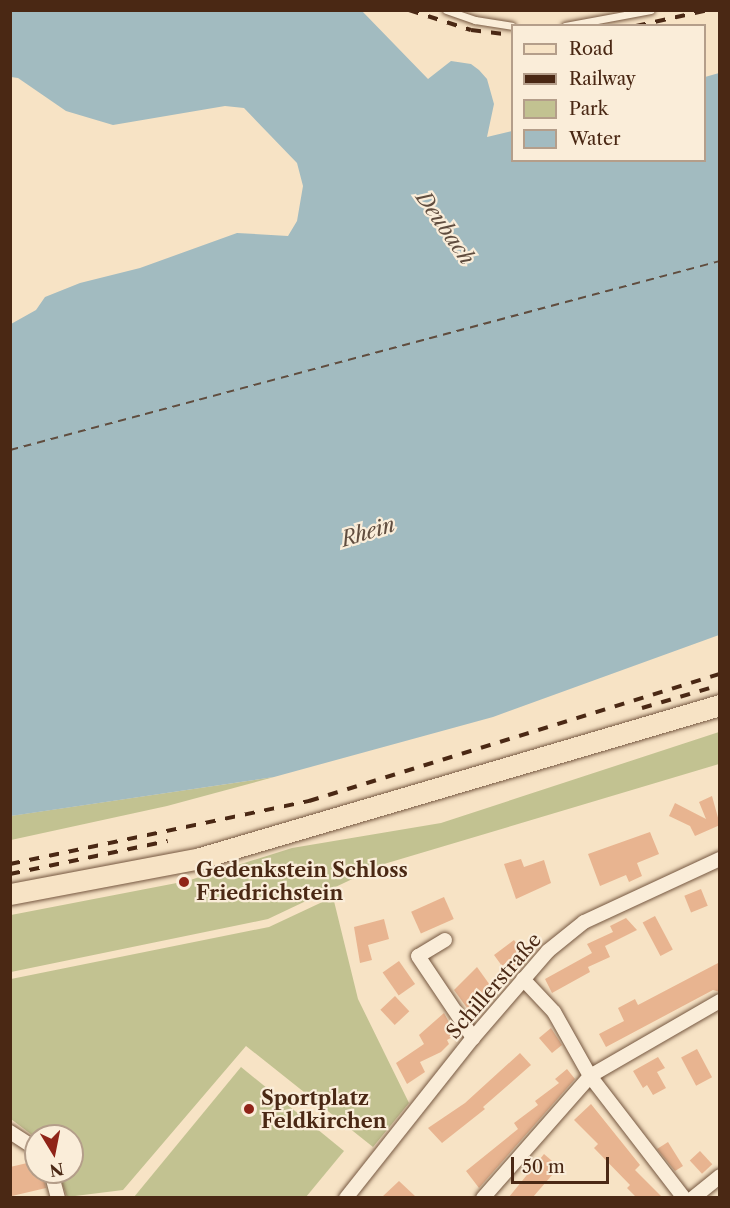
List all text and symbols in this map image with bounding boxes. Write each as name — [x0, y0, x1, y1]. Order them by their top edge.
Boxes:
legend — [511, 24, 706, 162]
text: Road — [569, 38, 614, 60]
text: Railway — [569, 68, 636, 90]
text: Park — [569, 98, 608, 120]
text: Water — [569, 128, 621, 150]
water label: Deubach — [411, 186, 479, 270]
water label: Rhein — [338, 512, 398, 552]
place label: Gedenkstein Schloss Friedrichstein — [196, 858, 408, 905]
marker: Gedenkstein Schloss Friedrichstein — [177, 875, 191, 889]
street label: Schillerstraße — [442, 928, 546, 1044]
place label: Sportplatz Feldkirchen — [261, 1086, 386, 1133]
marker: Sportplatz Feldkirchen — [242, 1102, 256, 1116]
north arrow — [24, 1124, 84, 1184]
scale bar — [514, 1145, 612, 1183]
text: 50 m — [522, 1156, 565, 1178]
text: N — [48, 1159, 65, 1181]

